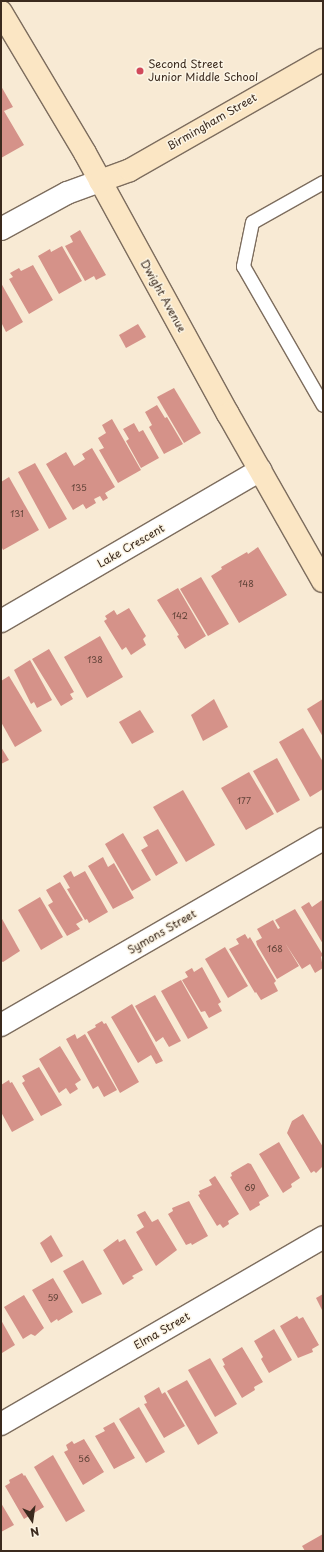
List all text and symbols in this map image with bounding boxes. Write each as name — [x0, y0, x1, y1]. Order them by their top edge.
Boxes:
place label: Second Street Junior Middle School — [148, 58, 259, 84]
marker: Second Street Junior Middle School — [135, 66, 145, 76]
street label: Birmingham Street — [165, 91, 259, 153]
street label: Dwight Avenue — [138, 258, 188, 334]
house number: 135 — [71, 482, 87, 492]
house number: 131 — [10, 508, 24, 518]
street label: Lake Crescent — [95, 521, 167, 571]
house number: 148 — [238, 578, 254, 588]
house number: 142 — [172, 610, 188, 620]
house number: 138 — [87, 654, 103, 664]
house number: 177 — [237, 795, 251, 805]
street label: Symons Street — [125, 907, 199, 957]
house number: 168 — [267, 943, 283, 953]
house number: 69 — [244, 1182, 256, 1192]
house number: 59 — [47, 1292, 59, 1302]
street label: Elma Street — [131, 1310, 193, 1352]
house number: 56 — [78, 1453, 90, 1463]
north arrow — [12, 1500, 52, 1540]
text: N — [29, 1523, 41, 1541]

